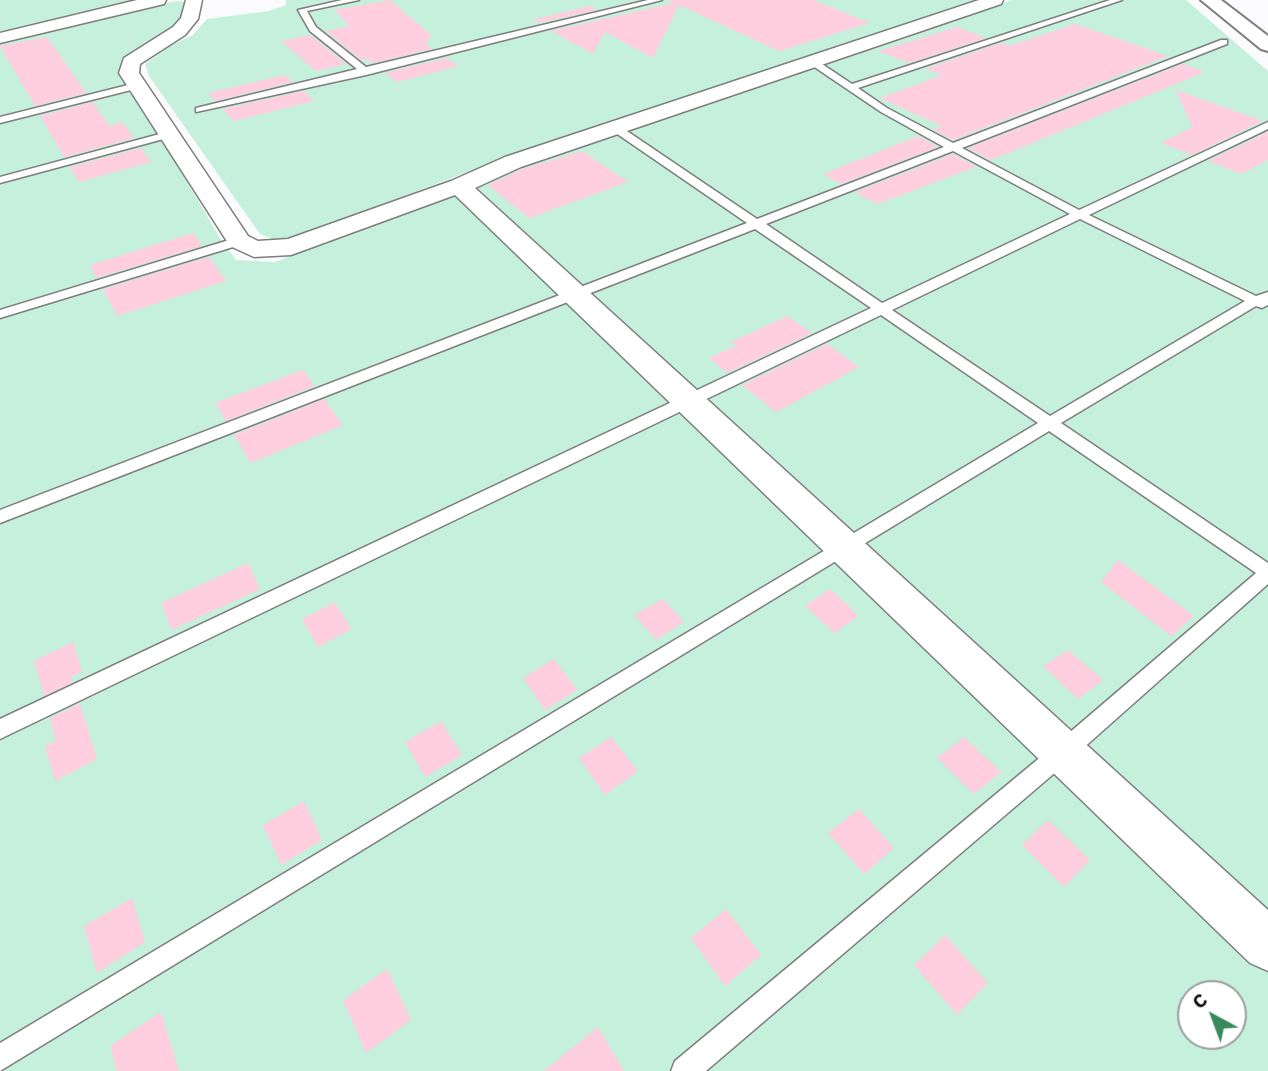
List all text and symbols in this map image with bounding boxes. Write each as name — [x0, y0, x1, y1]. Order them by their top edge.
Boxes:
north arrow — [1177, 980, 1247, 1050]
text: С — [1187, 988, 1212, 1014]

